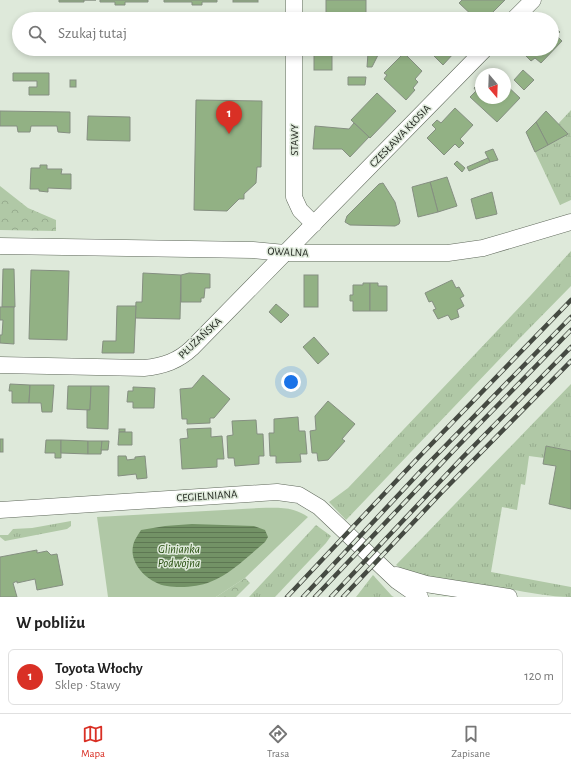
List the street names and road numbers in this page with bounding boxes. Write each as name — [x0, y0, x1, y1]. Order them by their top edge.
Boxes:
street label: CZESŁAWA KŁOSIA — [367, 102, 433, 169]
street label: STAWY — [289, 124, 300, 156]
street label: OWALNA — [267, 245, 309, 259]
street label: PŁUŻAŃSKA — [176, 314, 224, 361]
street label: CEGIELNIANA — [176, 488, 238, 504]

